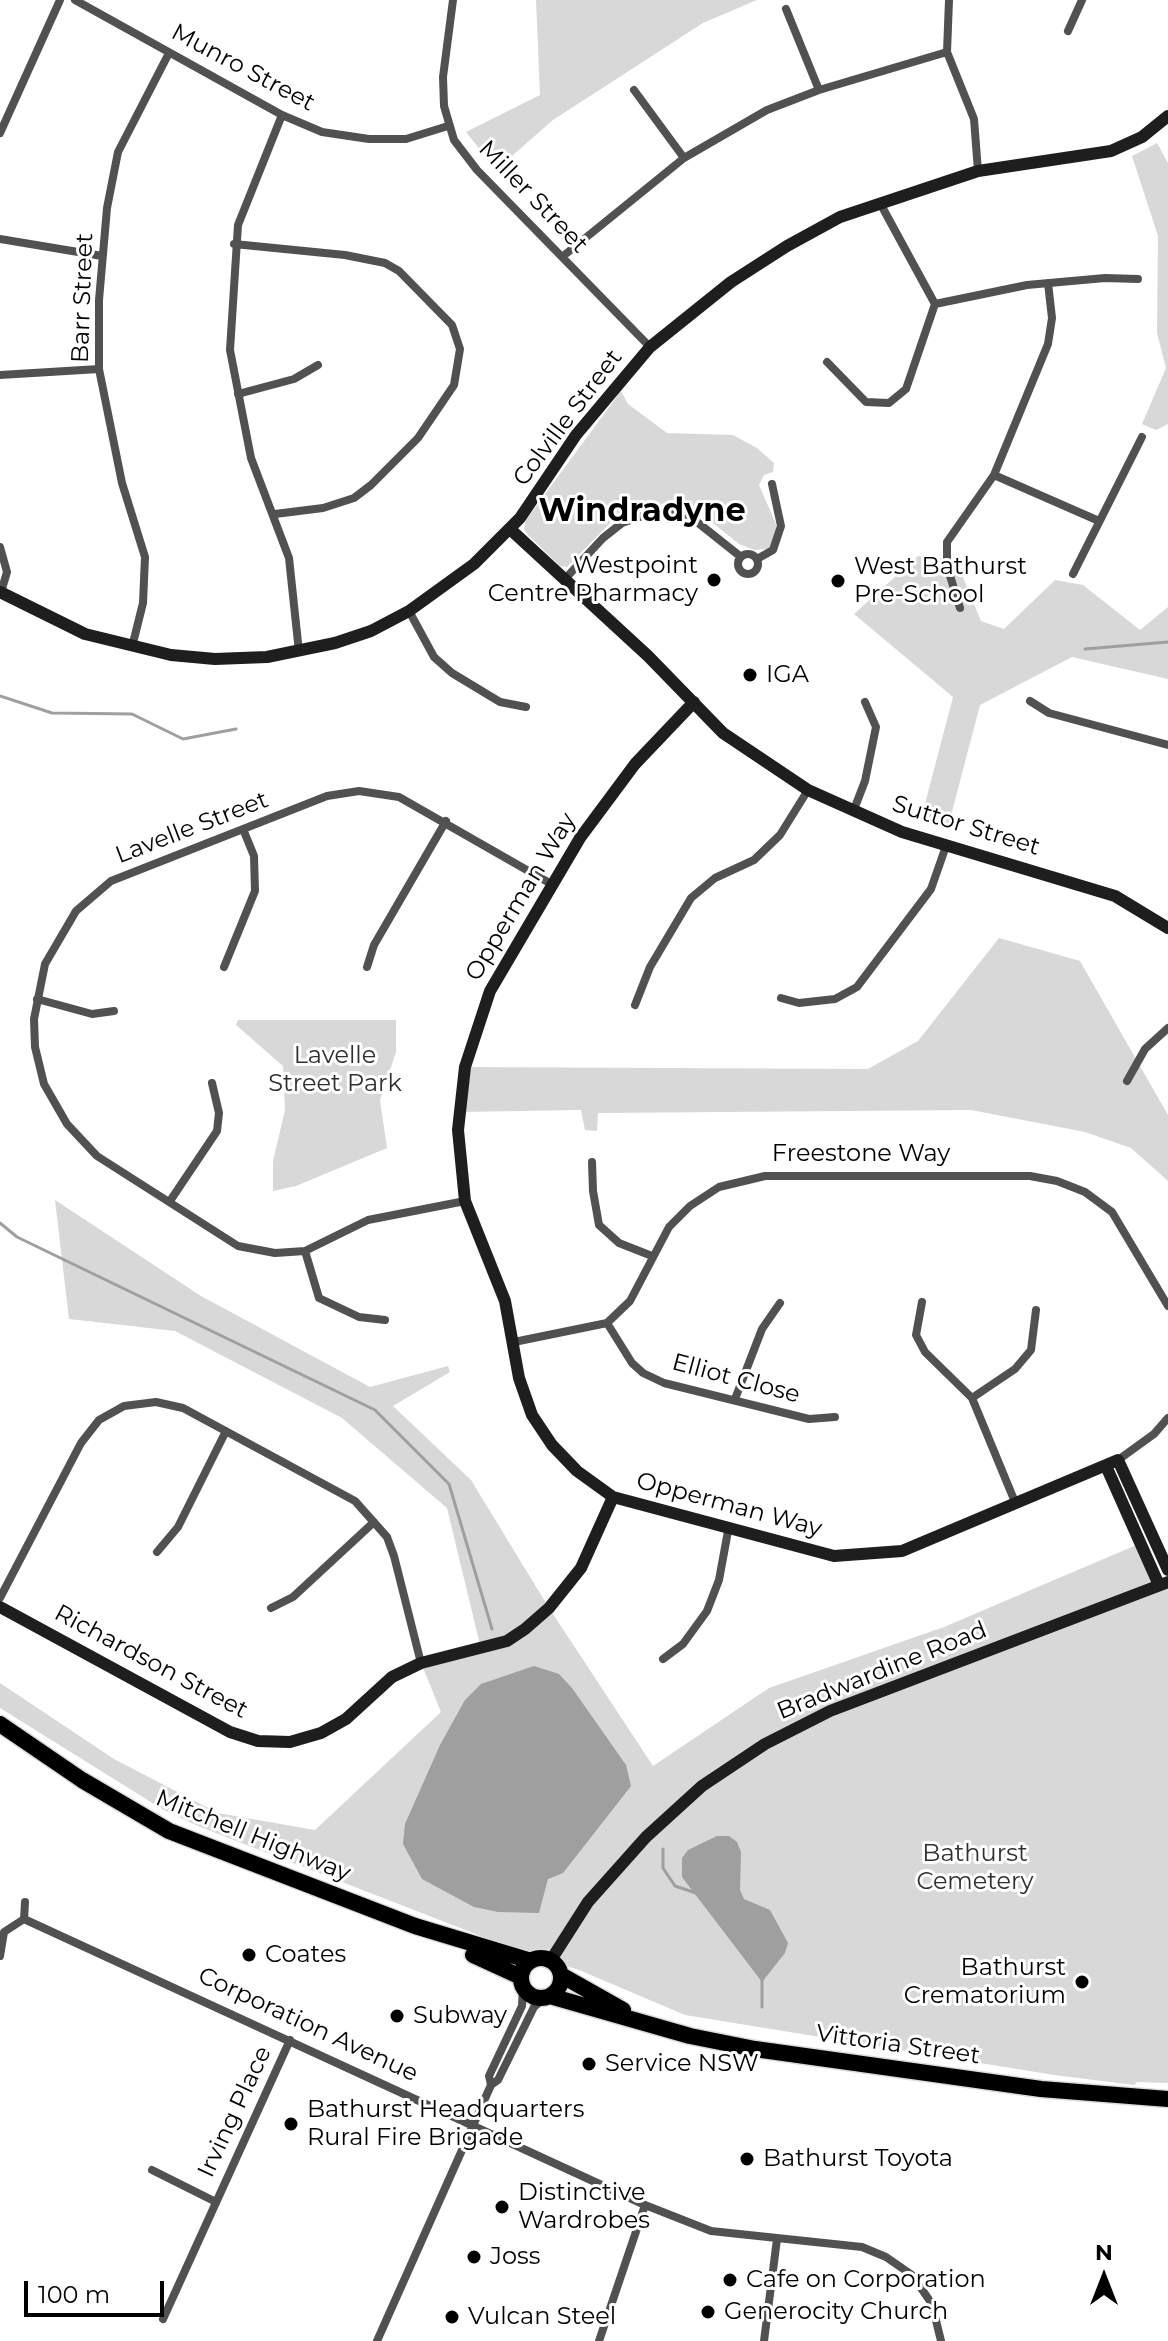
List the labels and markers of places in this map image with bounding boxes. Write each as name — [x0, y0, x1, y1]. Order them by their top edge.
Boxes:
place label: Westpoint Centre Pharmacy — [488, 552, 698, 608]
place label: West Bathurst Pre-School — [854, 553, 1027, 609]
marker: Westpoint Centre Pharmacy — [705, 571, 723, 589]
marker: West Bathurst Pre-School — [829, 572, 847, 590]
place label: IGA — [766, 661, 809, 689]
marker: IGA — [741, 666, 759, 684]
place label: Coates — [265, 1941, 346, 1969]
marker: Coates — [240, 1946, 258, 1964]
place label: Bathurst Crematorium — [904, 1954, 1066, 2010]
marker: Bathurst Crematorium — [1073, 1973, 1091, 1991]
place label: Subway — [413, 2002, 507, 2030]
marker: Subway — [388, 2007, 406, 2025]
place label: Service NSW — [605, 2050, 759, 2078]
marker: Service NSW — [580, 2055, 598, 2073]
place label: Bathurst Headquarters Rural Fire Brigade — [307, 2096, 584, 2152]
marker: Bathurst Headquarters Rural Fire Brigade — [282, 2115, 300, 2133]
place label: Bathurst Toyota — [763, 2145, 953, 2173]
marker: Bathurst Toyota — [738, 2150, 756, 2168]
place label: Distinctive Wardrobes — [518, 2179, 650, 2235]
marker: Distinctive Wardrobes — [493, 2198, 511, 2216]
place label: Joss — [490, 2243, 540, 2271]
marker: Joss — [465, 2248, 483, 2266]
place label: Cafe on Corporation — [746, 2266, 986, 2294]
marker: Cafe on Corporation — [721, 2271, 739, 2289]
place label: Generocity Church — [724, 2298, 948, 2326]
place label: Vulcan Steel — [468, 2303, 616, 2331]
marker: Generocity Church — [699, 2303, 717, 2321]
marker: Vulcan Steel — [443, 2308, 461, 2326]

